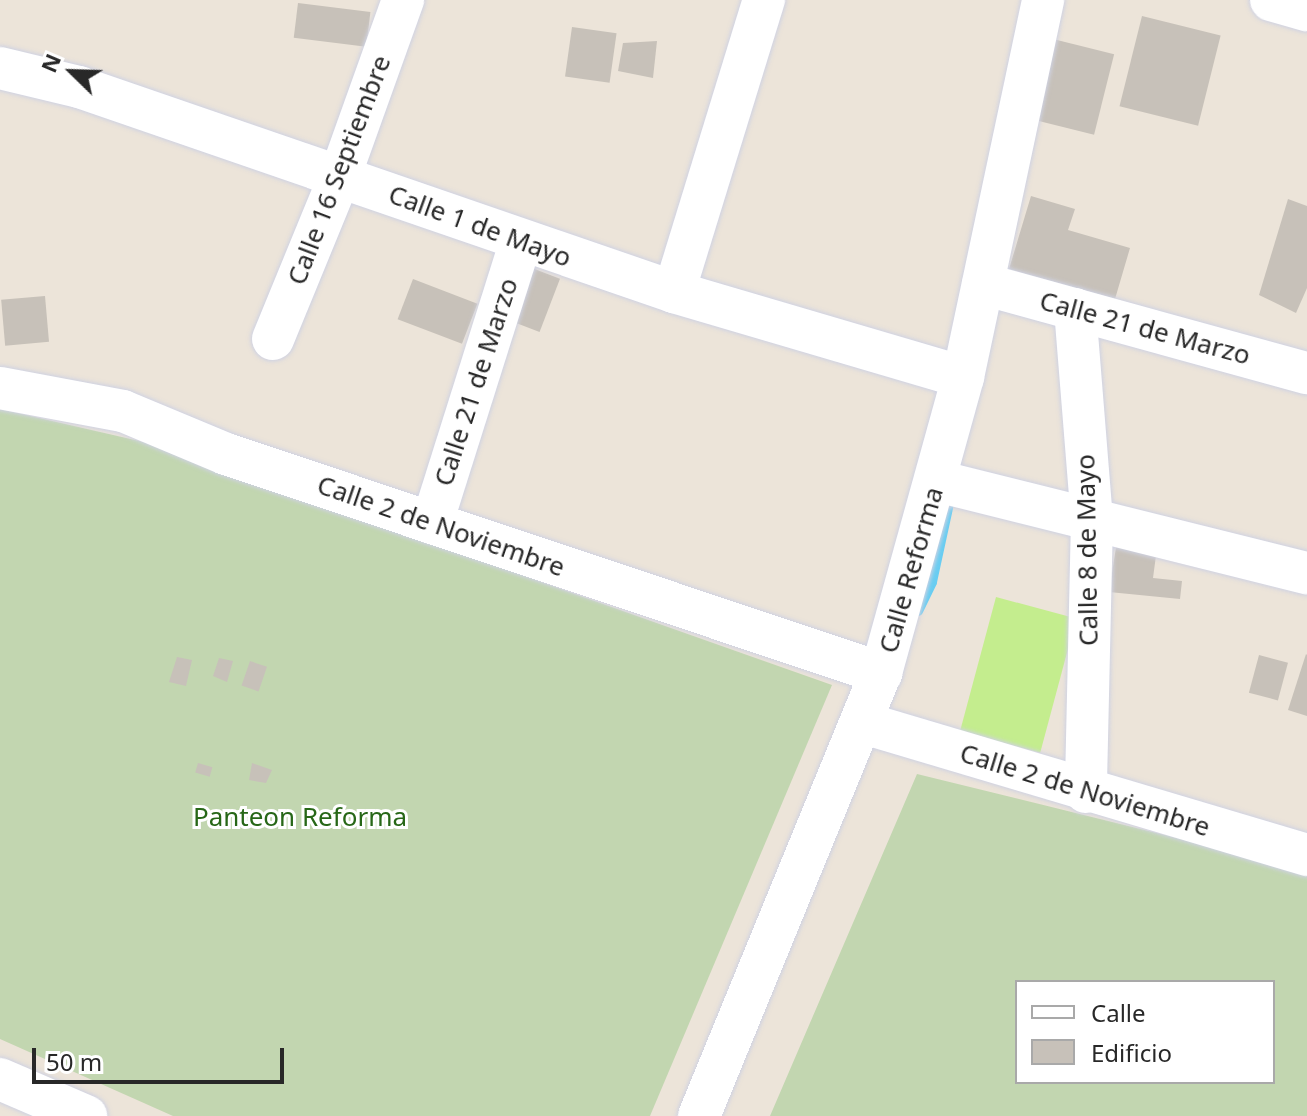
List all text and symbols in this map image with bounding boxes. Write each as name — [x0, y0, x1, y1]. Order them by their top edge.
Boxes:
north arrow — [32, 32, 112, 112]
text: N — [33, 49, 67, 77]
street label: Calle 16 Septiembre — [281, 51, 397, 289]
street label: Calle 1 de Mayo — [384, 178, 576, 274]
street label: Calle 21 de Marzo — [428, 274, 524, 490]
street label: Calle 21 de Marzo — [1036, 285, 1254, 371]
street label: Calle 8 de Mayo — [1070, 454, 1104, 646]
street label: Calle 2 de Noviembre — [313, 469, 569, 583]
street label: Calle Reforma — [872, 484, 950, 656]
street label: Calle 2 de Noviembre — [956, 737, 1214, 843]
park label: Panteon Reforma — [193, 801, 407, 833]
legend — [1015, 980, 1275, 1084]
text: Calle — [1091, 996, 1146, 1029]
scale bar — [36, 1032, 288, 1082]
text: Edificio — [1091, 1036, 1172, 1069]
text: 50 m — [46, 1045, 102, 1078]

